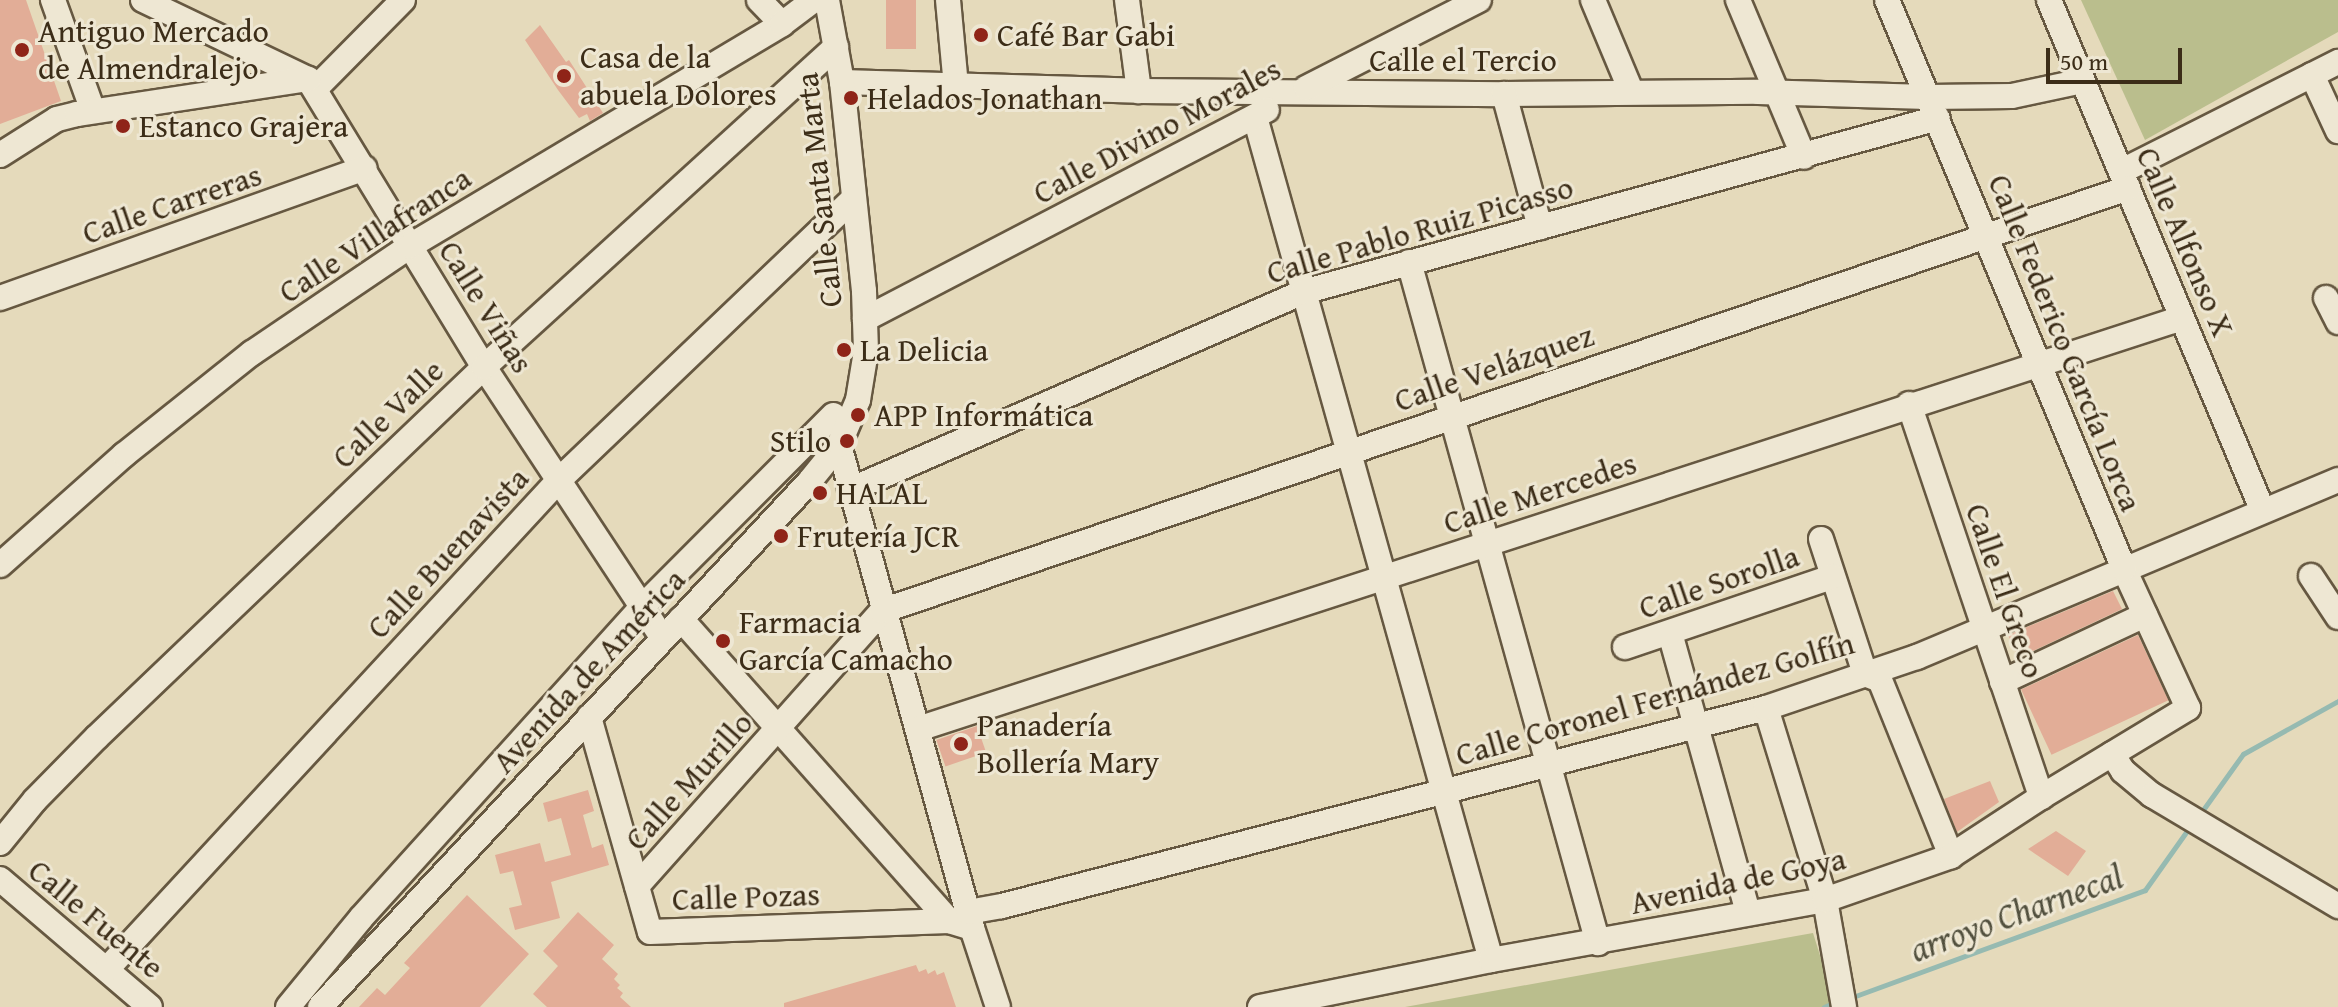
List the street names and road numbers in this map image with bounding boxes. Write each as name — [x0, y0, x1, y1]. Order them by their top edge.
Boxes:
street label: Calle el Tercio — [1369, 41, 1557, 79]
street label: Calle Divino Morales — [1027, 50, 1287, 212]
street label: Calle Santa Marta — [788, 71, 850, 309]
street label: Calle Alfonso X — [2128, 142, 2242, 342]
street label: Calle Carreras — [77, 155, 267, 253]
street label: Calle Villafranca — [272, 159, 478, 311]
street label: Calle Pablo Ruiz Picasso — [1262, 168, 1578, 292]
street label: Calle Federico García Lorca — [1980, 169, 2150, 517]
street label: Calle Viñas — [430, 234, 542, 380]
street label: Calle Velázquez — [1389, 316, 1599, 420]
street label: Calle Valle — [324, 352, 452, 476]
street label: Calle Mercedes — [1439, 444, 1641, 542]
street label: Calle Buenavista — [359, 460, 537, 646]
street label: Calle El Greco — [1957, 499, 2053, 683]
street label: Calle Sorolla — [1634, 537, 1804, 627]
street label: Avenida de América — [484, 561, 694, 781]
street label: Calle Coronel Fernández Golfín — [1451, 624, 1859, 774]
street label: Calle Murillo — [617, 704, 761, 858]
street label: Avenida de Goya — [1627, 839, 1849, 923]
street label: Calle Fuente — [21, 851, 171, 987]
street label: Calle Pozas — [671, 875, 821, 919]

